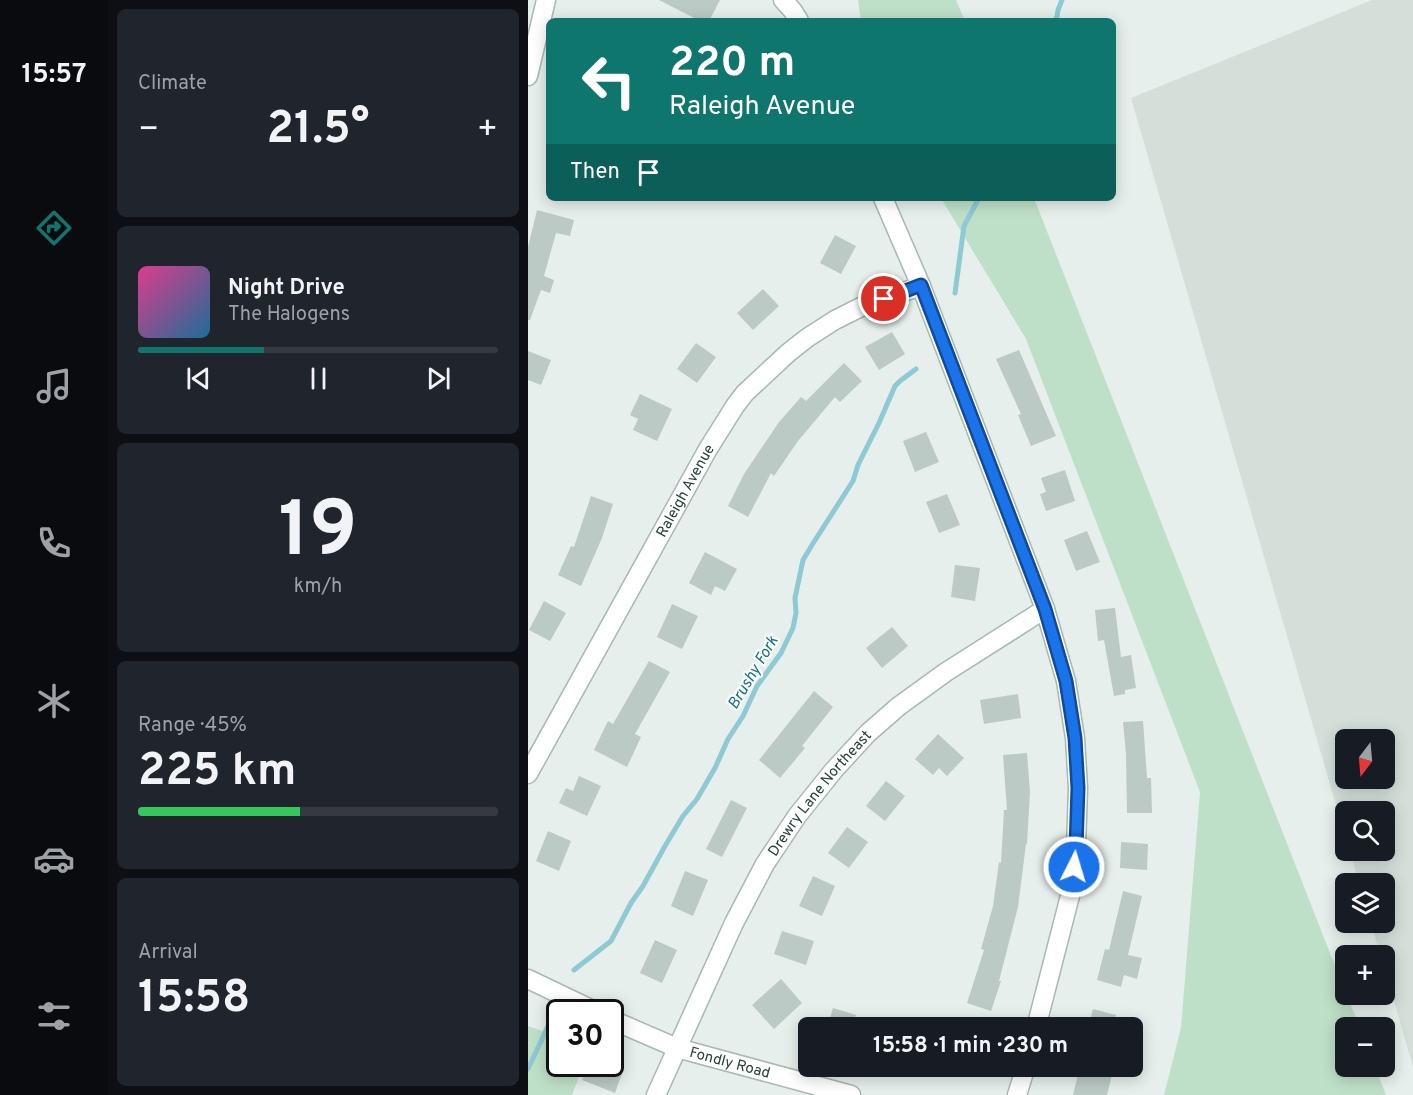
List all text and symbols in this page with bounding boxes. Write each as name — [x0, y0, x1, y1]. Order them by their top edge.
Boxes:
text: 220 m — [669, 38, 795, 91]
icon: left — [570, 42, 648, 120]
text: 15:57 — [22, 58, 86, 92]
text: Climate — [138, 71, 207, 97]
text: Raleigh Avenue — [669, 90, 855, 124]
text: 21.5° — [267, 102, 369, 159]
text: − — [138, 110, 159, 152]
text: + — [477, 110, 498, 152]
icon: arrive — [632, 156, 665, 189]
text: Then — [570, 159, 620, 186]
icon: directions — [33, 207, 75, 249]
pin — [858, 273, 909, 324]
text: Night Drive — [228, 275, 345, 302]
icon: arrive — [867, 282, 900, 315]
text: The Halogens — [228, 302, 350, 328]
icon: previous — [182, 362, 215, 395]
icon: pause — [302, 362, 335, 395]
icon: next — [422, 362, 455, 395]
icon: music — [33, 365, 75, 407]
street label: Raleigh Avenue — [653, 441, 720, 541]
text: 19 — [278, 485, 358, 584]
icon: phone — [33, 522, 75, 564]
text: km/h — [294, 574, 342, 600]
water label: Brushy Fork — [724, 632, 784, 713]
icon: climate — [33, 680, 75, 722]
text: Range · 45% — [138, 713, 247, 739]
street label: Drewry Lane Northeast — [765, 727, 877, 861]
north arrow — [1335, 729, 1395, 789]
map controls — [1335, 729, 1395, 1077]
text: 225 km — [138, 744, 296, 801]
button: search — [1335, 801, 1395, 861]
position arrow — [1042, 835, 1106, 899]
icon: car — [33, 838, 75, 880]
button: layers — [1335, 873, 1395, 933]
text: Arrival — [138, 940, 198, 966]
button: + — [1335, 945, 1395, 1005]
text: 15:58 — [138, 971, 250, 1028]
icon: filters — [33, 995, 75, 1037]
speed limit sign: 30 — [546, 999, 624, 1077]
button: − — [1335, 1017, 1395, 1077]
text: 15:58 · 1 min · 230 m — [873, 1033, 1068, 1060]
street label: Fondly Road — [687, 1044, 772, 1084]

